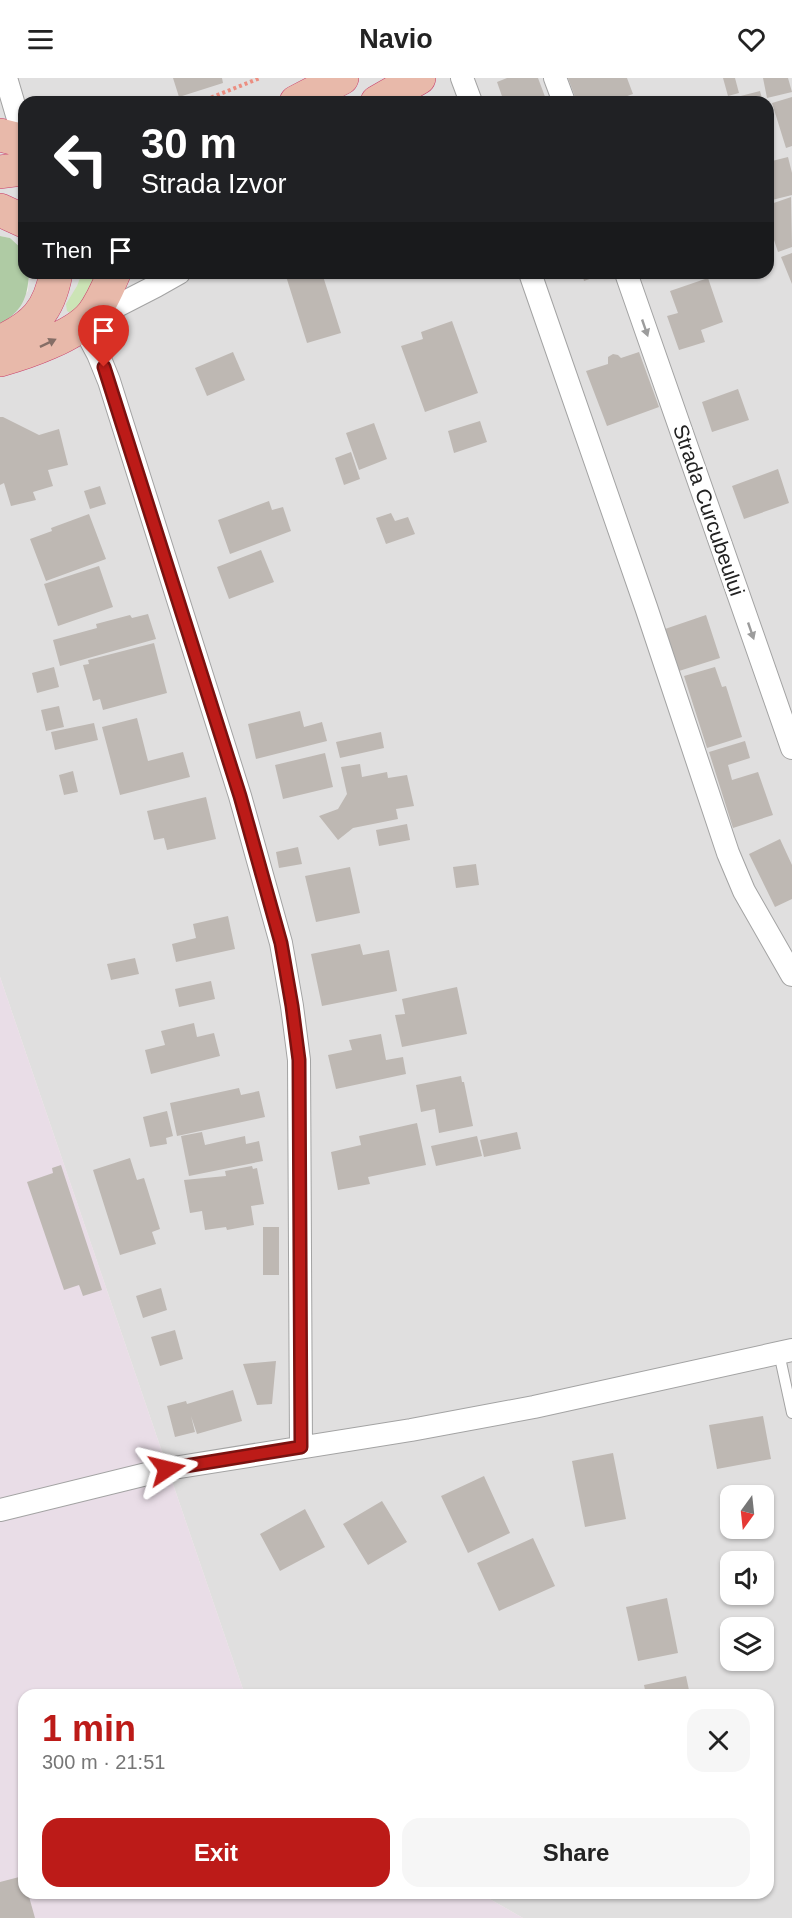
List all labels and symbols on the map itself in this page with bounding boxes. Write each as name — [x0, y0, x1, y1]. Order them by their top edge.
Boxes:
pin — [78, 305, 129, 367]
one-way arrow — [641, 319, 651, 337]
one-way arrow — [39, 339, 56, 348]
street label: Strada Curcubeului — [669, 421, 749, 599]
one-way arrow — [747, 622, 757, 640]
position arrow — [135, 1437, 199, 1501]
north arrow — [720, 1485, 774, 1539]

